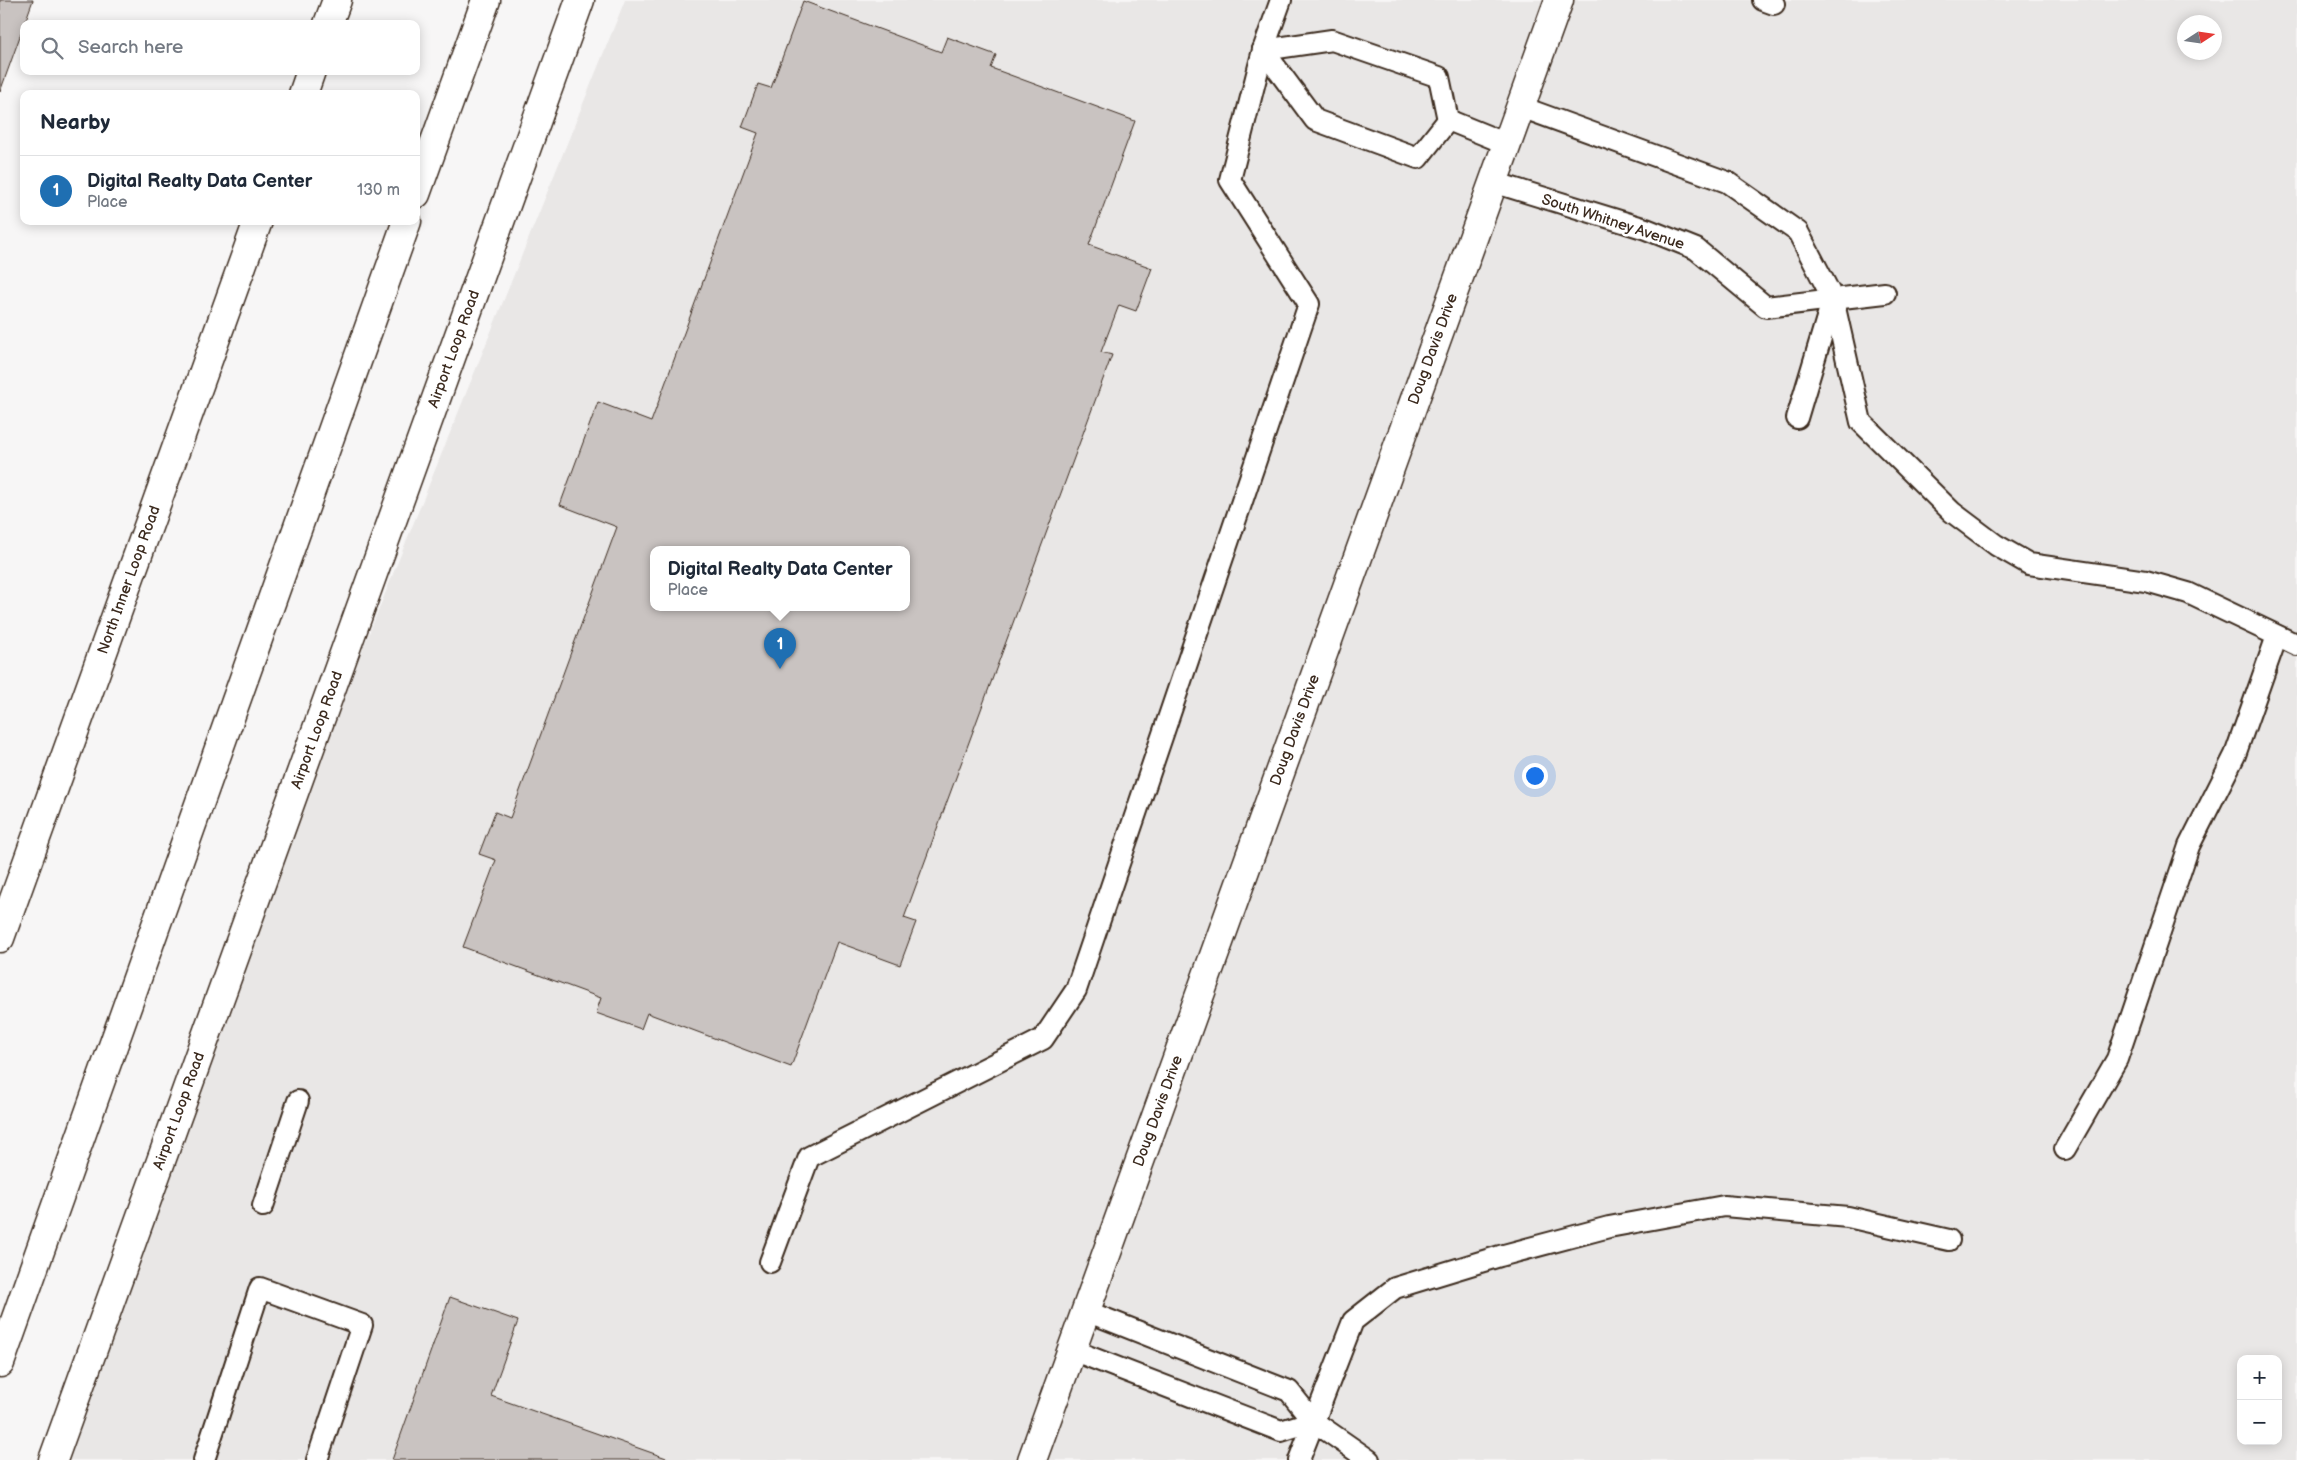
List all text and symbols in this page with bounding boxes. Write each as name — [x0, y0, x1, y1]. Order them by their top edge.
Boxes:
north arrow — [2177, 15, 2222, 60]
search box — [20, 20, 420, 75]
icon: search — [38, 34, 66, 62]
text: Search here — [78, 36, 183, 59]
text: Nearby — [40, 110, 110, 135]
text: Digital Realty Data Center — [87, 170, 312, 193]
text: 1 — [53, 181, 59, 200]
text: 130 m — [357, 181, 400, 200]
street label: South Whitney Avenue — [1539, 190, 1687, 254]
text: Place — [87, 193, 128, 212]
street label: Airport Loop Road — [424, 288, 484, 410]
street label: Doug Davis Drive — [1404, 291, 1462, 407]
street label: North Inner Loop Road — [93, 503, 165, 657]
popup — [650, 546, 910, 611]
text: Digital Realty Data Center — [667, 558, 893, 581]
text: Place — [667, 581, 708, 600]
pin: 1 — [764, 628, 796, 669]
street label: Airport Loop Road — [287, 669, 347, 791]
street label: Doug Davis Drive — [1266, 672, 1324, 788]
your location — [1522, 763, 1548, 789]
street label: Airport Loop Road — [149, 1050, 209, 1172]
street label: Doug Davis Drive — [1129, 1053, 1187, 1169]
map controls — [2237, 1355, 2282, 1445]
button: + — [2237, 1355, 2282, 1400]
button: − — [2237, 1400, 2282, 1445]

